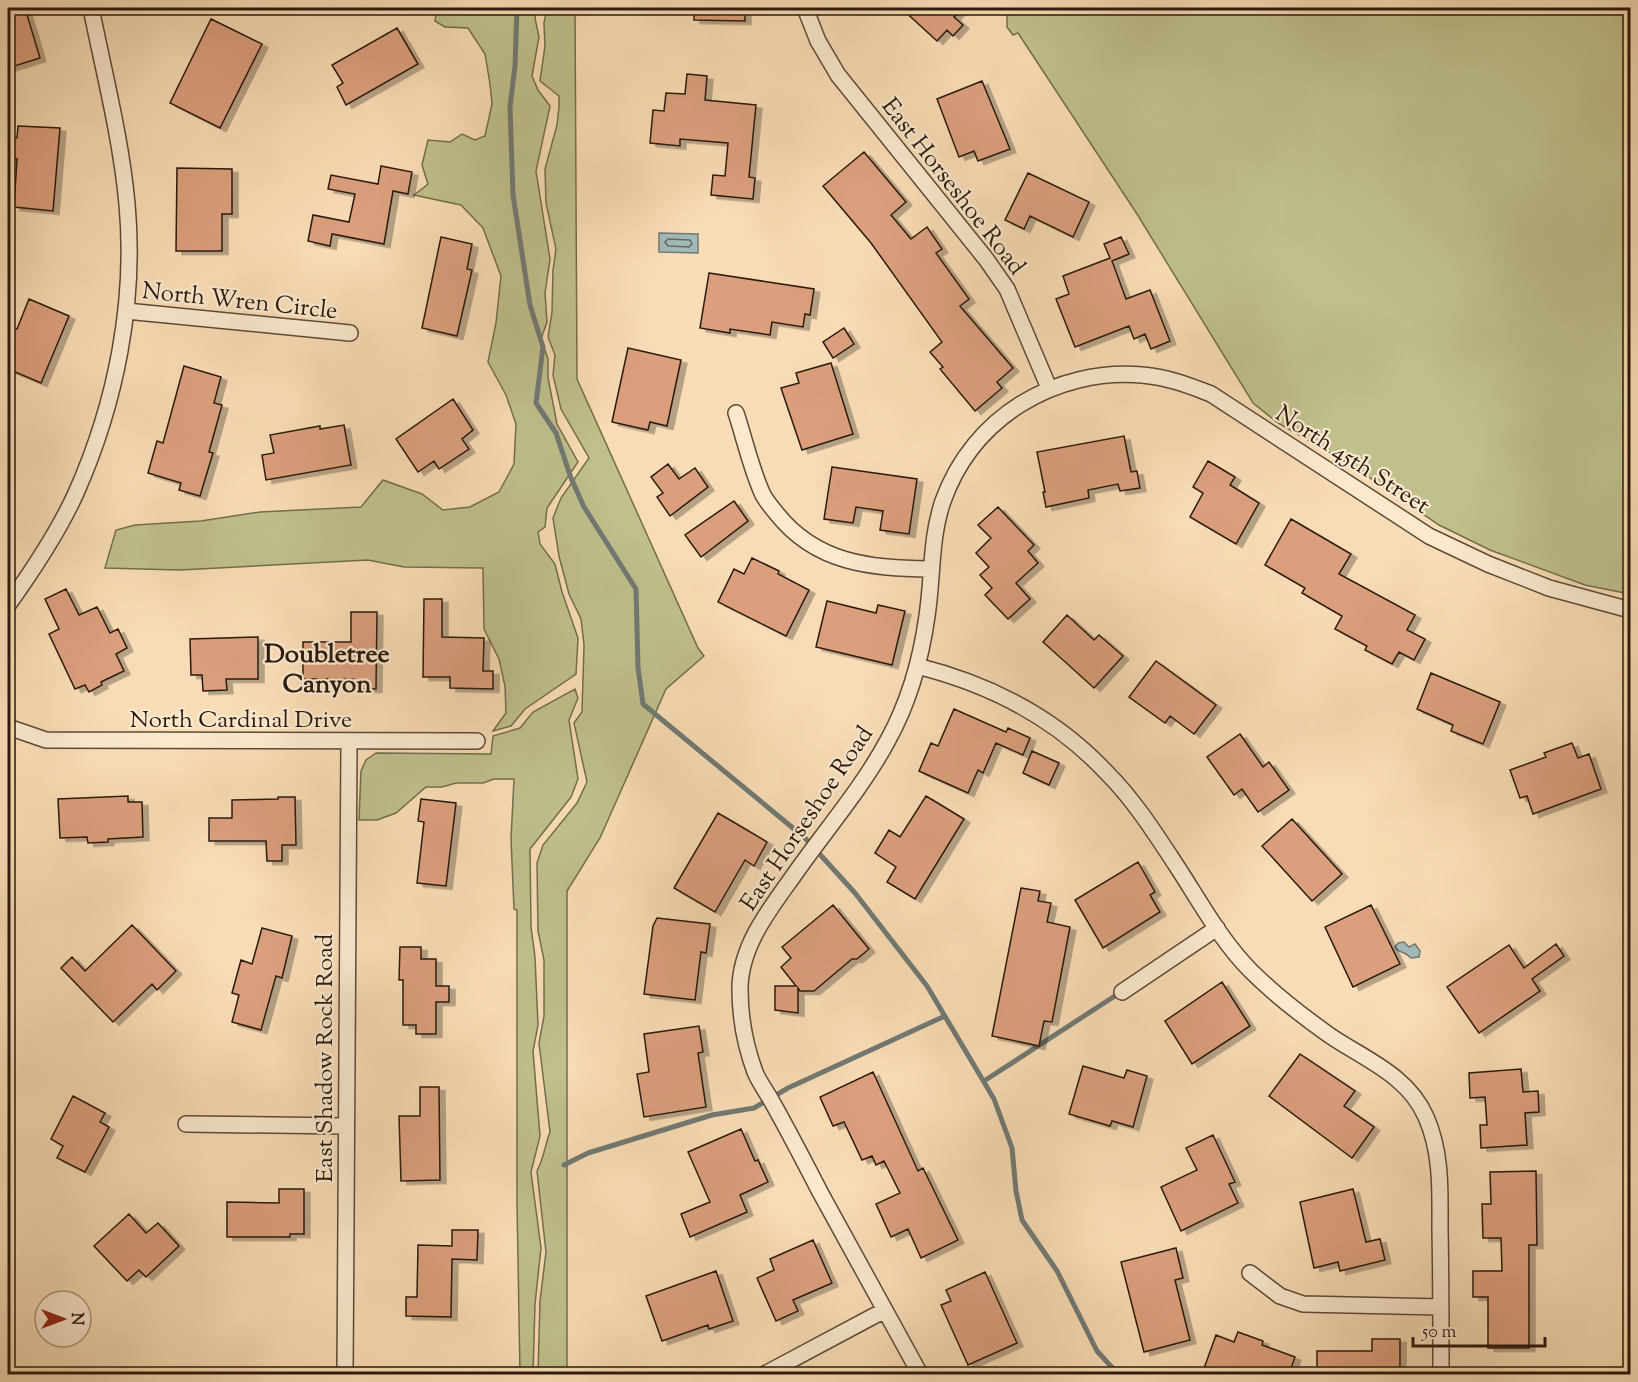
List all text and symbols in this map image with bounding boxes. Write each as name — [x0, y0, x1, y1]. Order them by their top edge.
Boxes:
street label: East Horseshoe Road — [872, 91, 1033, 283]
street label: North Wren Circle — [140, 275, 339, 329]
street label: North 45th Street — [1268, 398, 1436, 523]
district label: Doubletree Canyon — [264, 637, 390, 704]
street label: North Cardinal Drive — [130, 704, 352, 738]
street label: East Horseshoe Road — [733, 719, 883, 918]
street label: East Shadow Rock Road — [309, 933, 343, 1182]
north arrow — [33, 1289, 93, 1349]
scale bar — [1413, 1310, 1545, 1348]
text: N — [64, 1313, 87, 1326]
text: 50 m — [1421, 1320, 1457, 1346]

